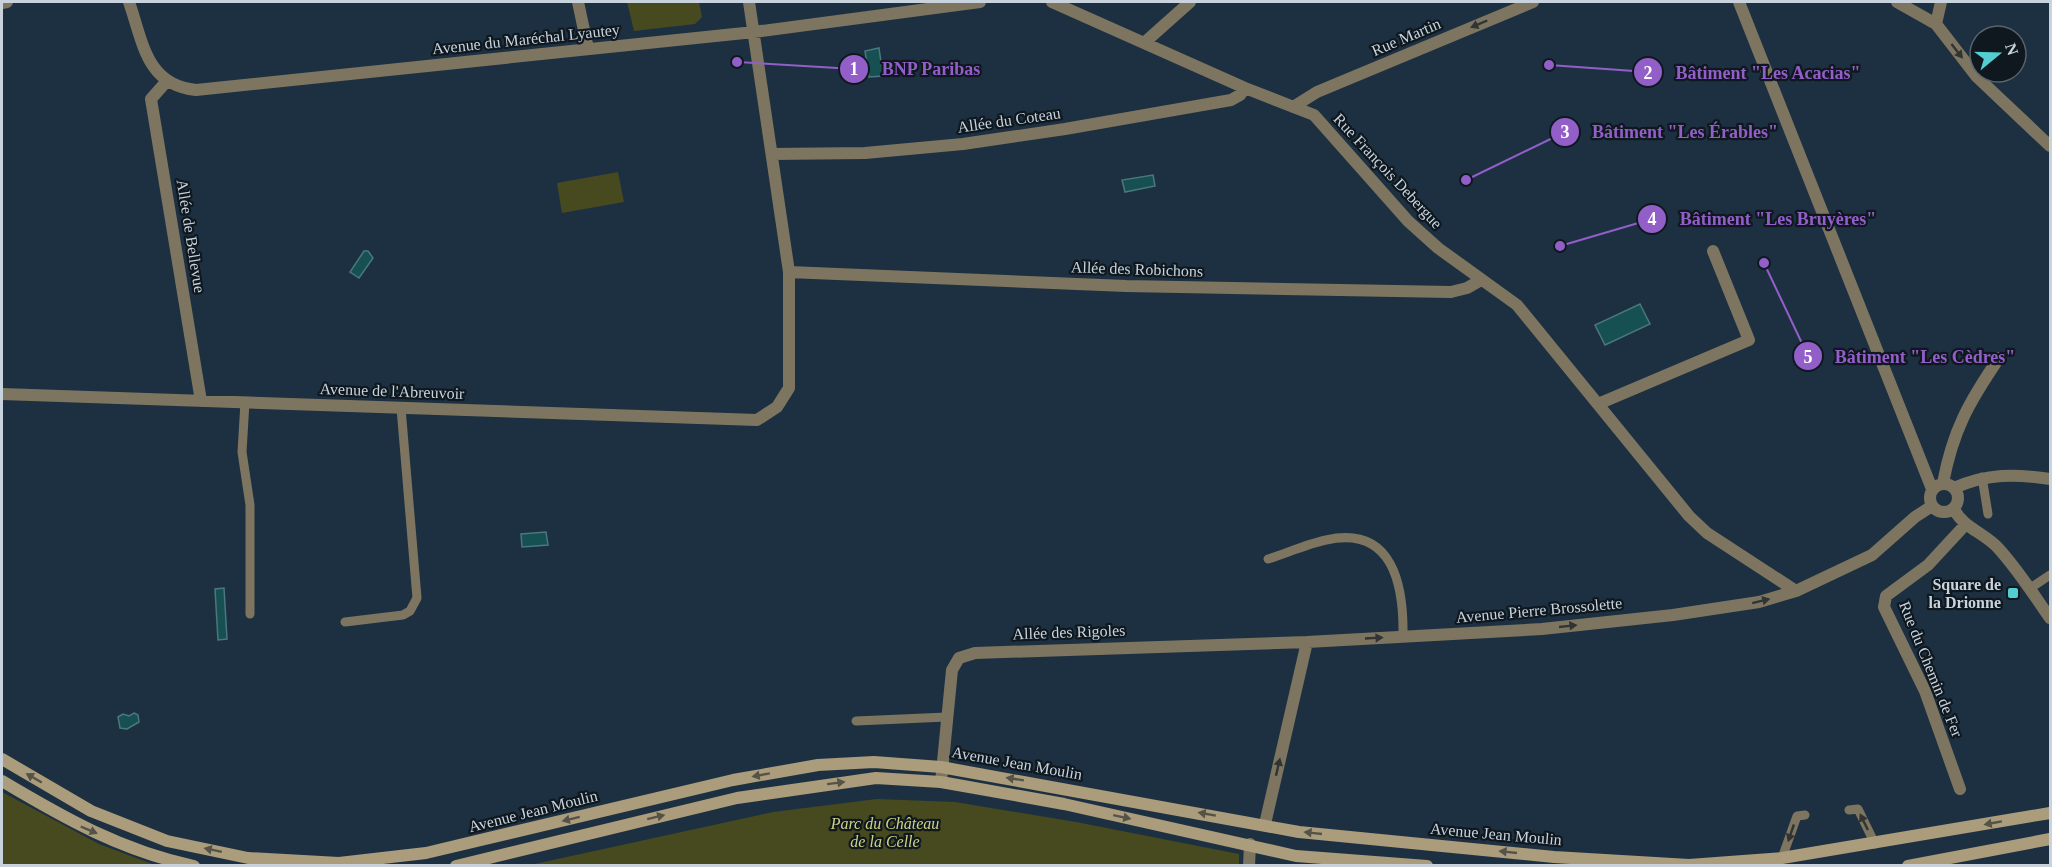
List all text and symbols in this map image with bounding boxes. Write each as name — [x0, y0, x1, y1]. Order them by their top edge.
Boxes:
street label: Rue Martin — [1369, 15, 1443, 59]
one-way arrow — [1470, 19, 1488, 29]
street label: Avenue du Maréchal Lyautey — [431, 21, 621, 58]
north arrow — [1968, 24, 2028, 84]
text: N — [2002, 41, 2022, 58]
one-way arrow — [1950, 44, 1962, 59]
callout: BNP Paribas — [839, 51, 993, 87]
callout: Bâtiment "Les Acacias" — [1633, 54, 1873, 90]
text: 1 — [850, 59, 859, 79]
text: BNP Paribas — [882, 59, 980, 79]
text: 2 — [1644, 63, 1653, 83]
text: Bâtiment "Les Acacias" — [1676, 63, 1860, 83]
street label: Allée du Coteau — [956, 104, 1062, 136]
street label: Rue François Debergue — [1330, 110, 1446, 233]
callout: Bâtiment "Les Érables" — [1550, 114, 1790, 150]
text: Bâtiment "Les Érables" — [1592, 121, 1778, 142]
text: 3 — [1561, 122, 1570, 142]
street label: Allée de Bellevue — [174, 178, 208, 294]
callout: Bâtiment "Les Bruyères" — [1637, 201, 1888, 237]
text: 4 — [1648, 209, 1657, 229]
text: Bâtiment "Les Bruyères" — [1680, 209, 1876, 229]
street label: Allée des Robichons — [1071, 258, 1203, 280]
callout: Bâtiment "Les Cèdres" — [1793, 338, 2027, 374]
text: 5 — [1804, 347, 1813, 367]
text: Bâtiment "Les Cèdres" — [1835, 347, 2015, 367]
street label: Avenue de l'Abreuvoir — [319, 380, 465, 402]
place label: Square de la Drionne — [1929, 576, 2001, 611]
marker: Square de la Drionne — [2006, 586, 2020, 600]
street label: Avenue Pierre Brossolette — [1455, 594, 1623, 626]
one-way arrow — [1752, 596, 1771, 606]
street label: Rue du Chemin de Fer — [1896, 599, 1966, 740]
one-way arrow — [1559, 621, 1578, 631]
street label: Allée des Rigoles — [1012, 622, 1126, 643]
one-way arrow — [1364, 634, 1383, 643]
street label: Avenue Jean Moulin — [950, 743, 1084, 783]
one-way arrow — [1273, 758, 1283, 776]
one-way arrow — [751, 771, 770, 780]
one-way arrow — [26, 772, 42, 783]
one-way arrow — [1006, 775, 1025, 784]
one-way arrow — [827, 778, 846, 788]
street label: Avenue Jean Moulin — [467, 787, 599, 835]
one-way arrow — [1198, 809, 1217, 818]
one-way arrow — [647, 812, 665, 822]
one-way arrow — [1112, 812, 1131, 822]
one-way arrow — [561, 814, 580, 824]
one-way arrow — [1860, 814, 1869, 831]
park label: Parc du Château de la Celle — [830, 815, 939, 850]
one-way arrow — [1983, 819, 2002, 828]
street label: Avenue Jean Moulin — [1429, 820, 1563, 848]
one-way arrow — [1786, 824, 1796, 842]
one-way arrow — [80, 826, 98, 835]
one-way arrow — [1304, 828, 1323, 838]
one-way arrow — [204, 845, 222, 855]
one-way arrow — [1498, 847, 1517, 857]

